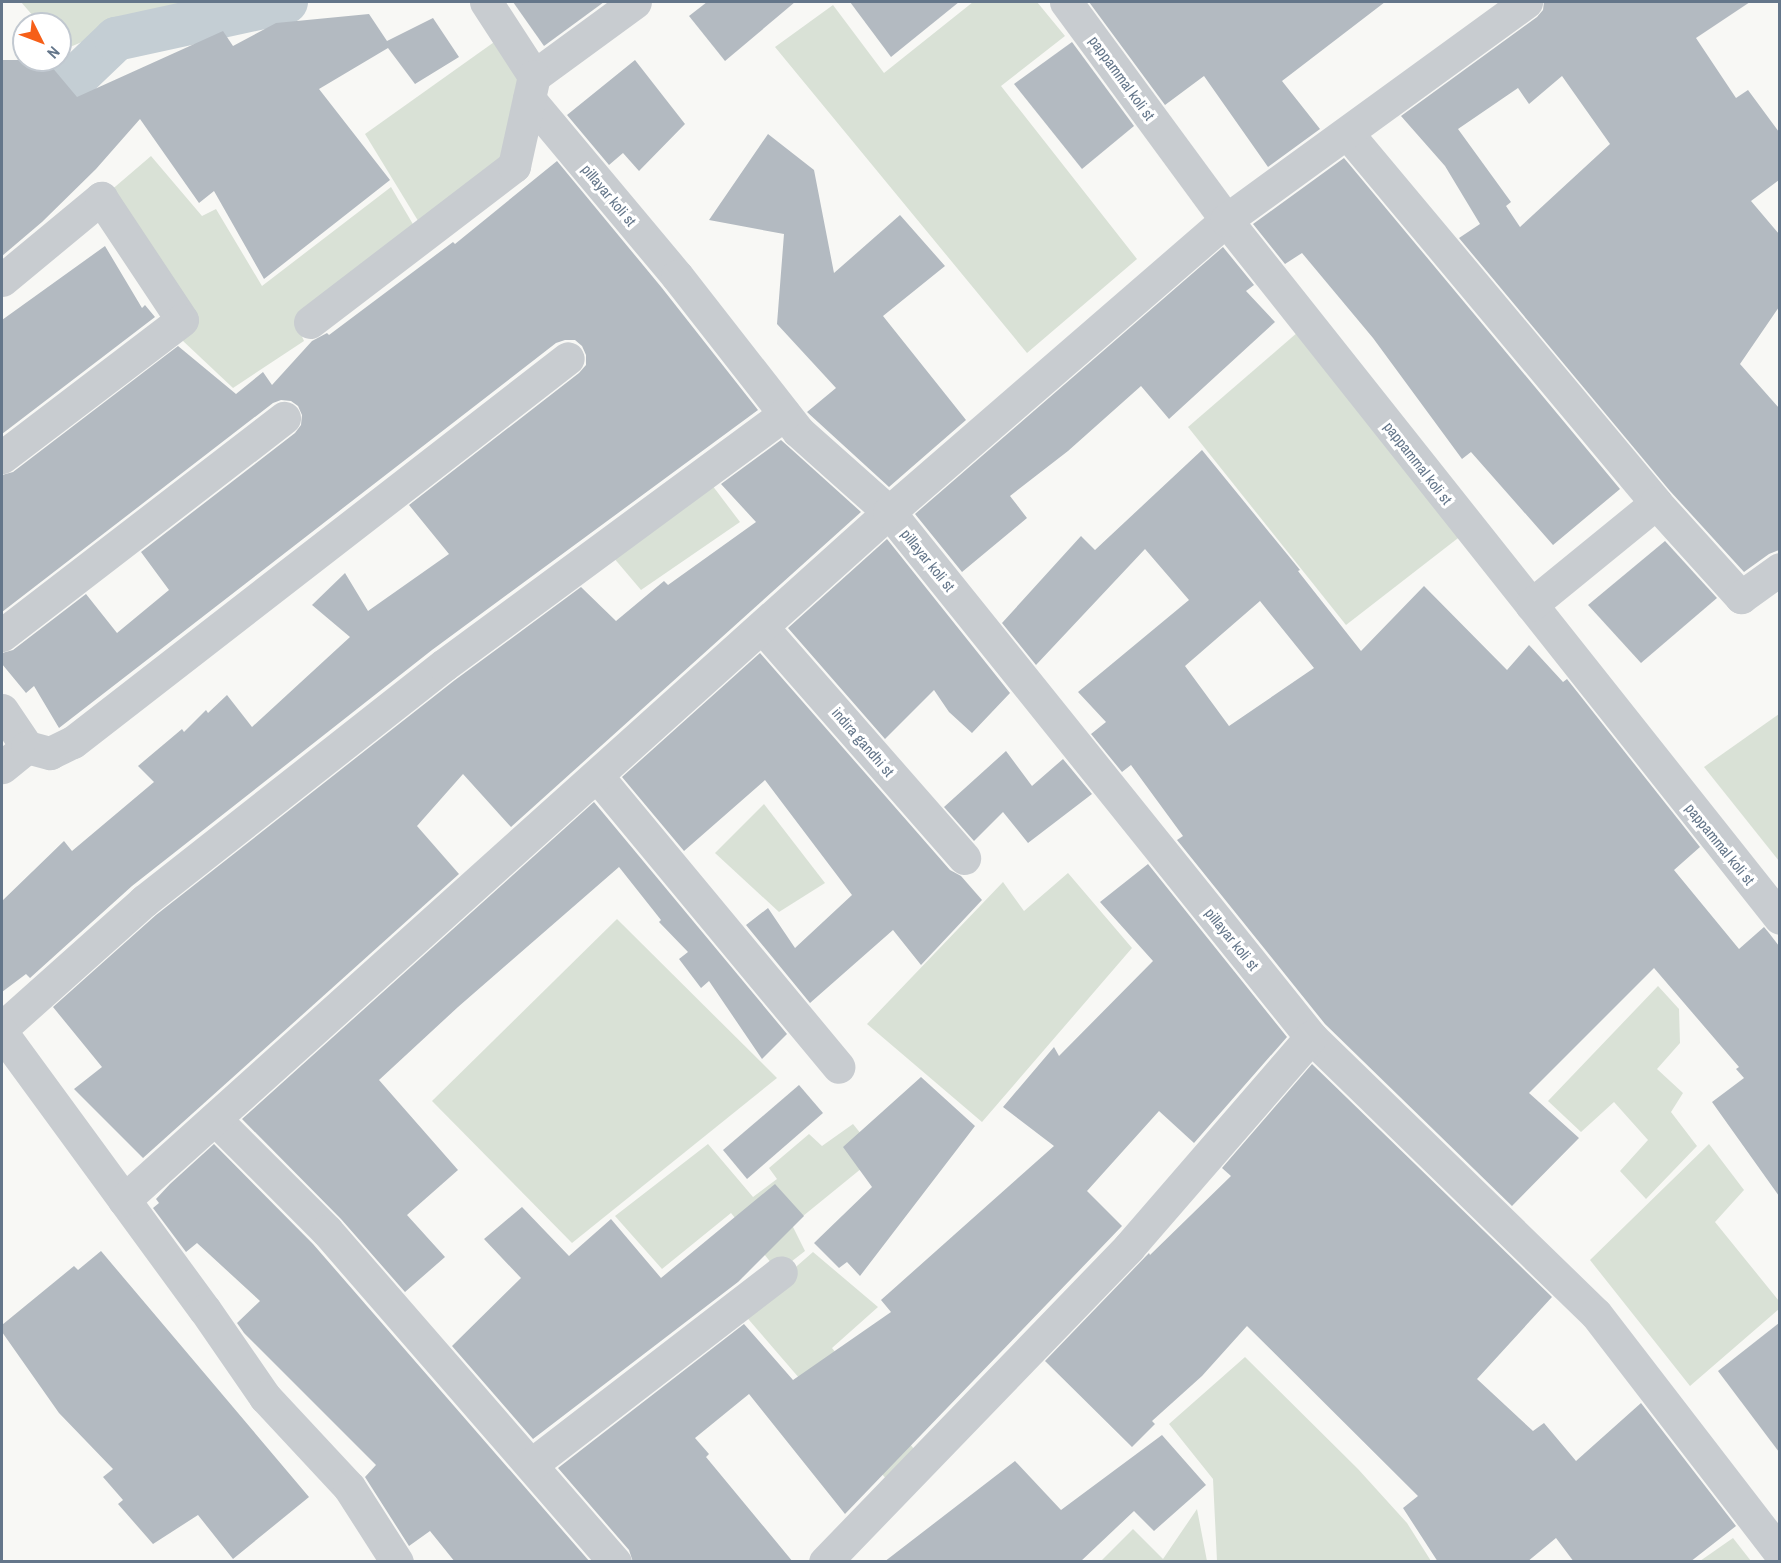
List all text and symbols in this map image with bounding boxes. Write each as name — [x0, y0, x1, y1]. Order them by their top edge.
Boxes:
north arrow — [12, 12, 72, 72]
street label: pappammal koli st — [1085, 32, 1159, 124]
text: N — [43, 42, 65, 64]
street label: pillayar koli st — [578, 160, 640, 230]
street label: pappammal koli st — [1380, 418, 1456, 508]
street label: pillayar koli st — [897, 525, 959, 595]
street label: indira gandhi st — [828, 704, 898, 780]
street label: pappammal koli st — [1682, 800, 1758, 888]
street label: pillayar koli st — [1201, 904, 1263, 974]

